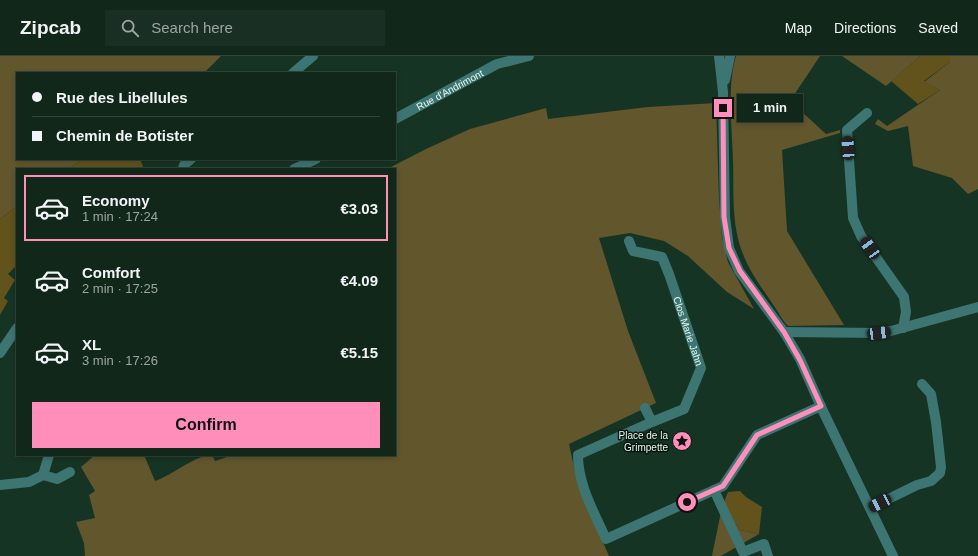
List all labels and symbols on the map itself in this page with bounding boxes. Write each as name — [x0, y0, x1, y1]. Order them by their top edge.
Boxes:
street label: Rue d'Andrimont — [415, 67, 485, 112]
callout: 1 min — [737, 94, 803, 122]
route end — [714, 99, 732, 117]
car — [841, 136, 855, 160]
car — [858, 235, 882, 261]
street label: Clos Marie Jahn — [671, 295, 705, 367]
car — [866, 326, 892, 340]
place label: Place de la Grimpette — [619, 430, 668, 453]
place icon: Place de la Grimpette — [671, 430, 693, 452]
car — [867, 492, 893, 514]
route start — [678, 493, 696, 511]

